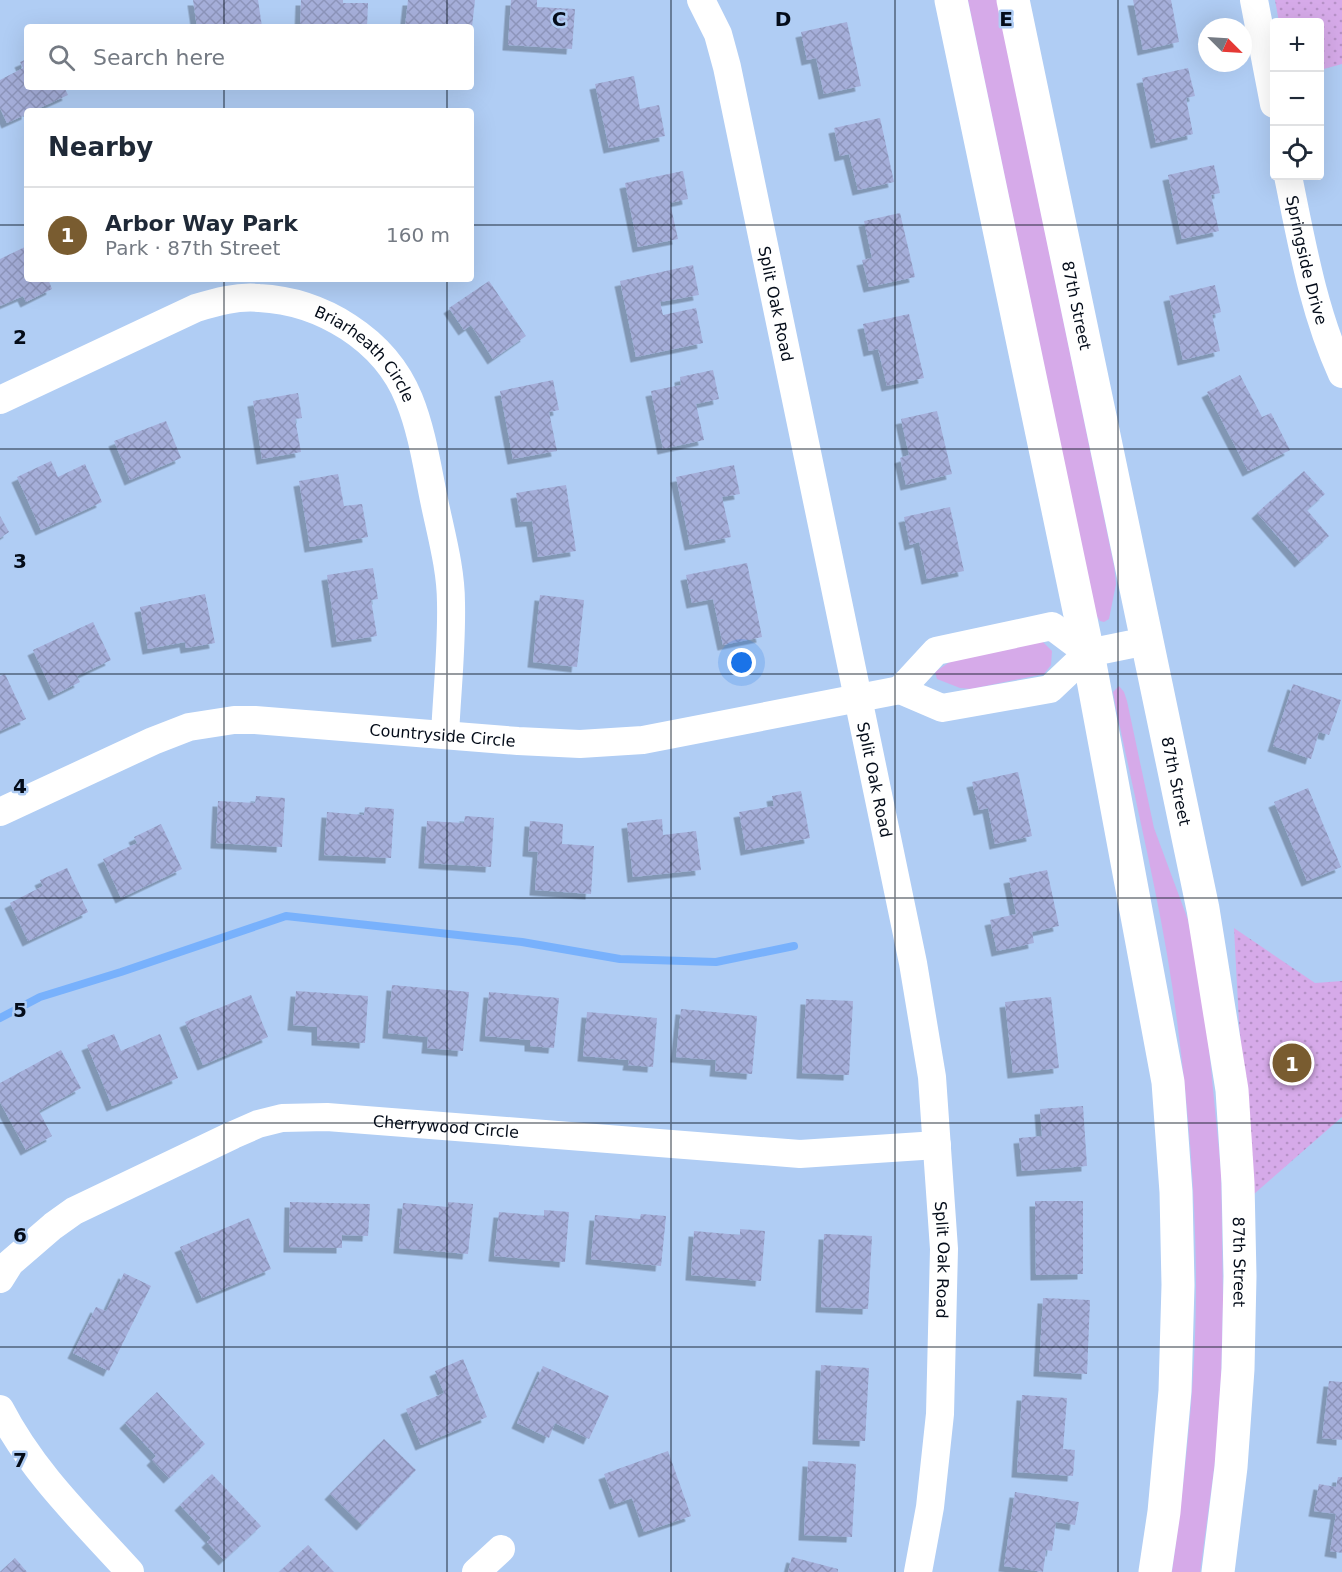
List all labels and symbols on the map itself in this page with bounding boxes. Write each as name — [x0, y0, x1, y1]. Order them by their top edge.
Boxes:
text: C — [552, 7, 566, 31]
text: D — [775, 7, 791, 31]
text: E — [999, 7, 1013, 31]
north arrow — [1198, 18, 1252, 72]
street label: Springside Drive — [1283, 194, 1332, 327]
street label: Split Oak Road — [755, 244, 797, 363]
street label: 87th Street — [1058, 259, 1095, 352]
street label: Briarheath Circle — [312, 302, 419, 405]
text: 2 — [13, 325, 27, 349]
text: 3 — [13, 549, 27, 573]
your location — [727, 648, 756, 677]
street label: Countryside Circle — [369, 720, 516, 750]
street label: Split Oak Road — [854, 720, 896, 839]
street label: 87th Street — [1158, 735, 1195, 827]
text: 4 — [13, 774, 27, 798]
text: 5 — [13, 998, 27, 1022]
pin: 1 — [1272, 1040, 1312, 1086]
street label: Cherrywood Circle — [372, 1111, 520, 1141]
street label: Split Oak Road — [931, 1200, 954, 1319]
street label: 87th Street — [1229, 1216, 1250, 1307]
text: 6 — [13, 1223, 27, 1247]
text: 7 — [13, 1448, 27, 1472]

